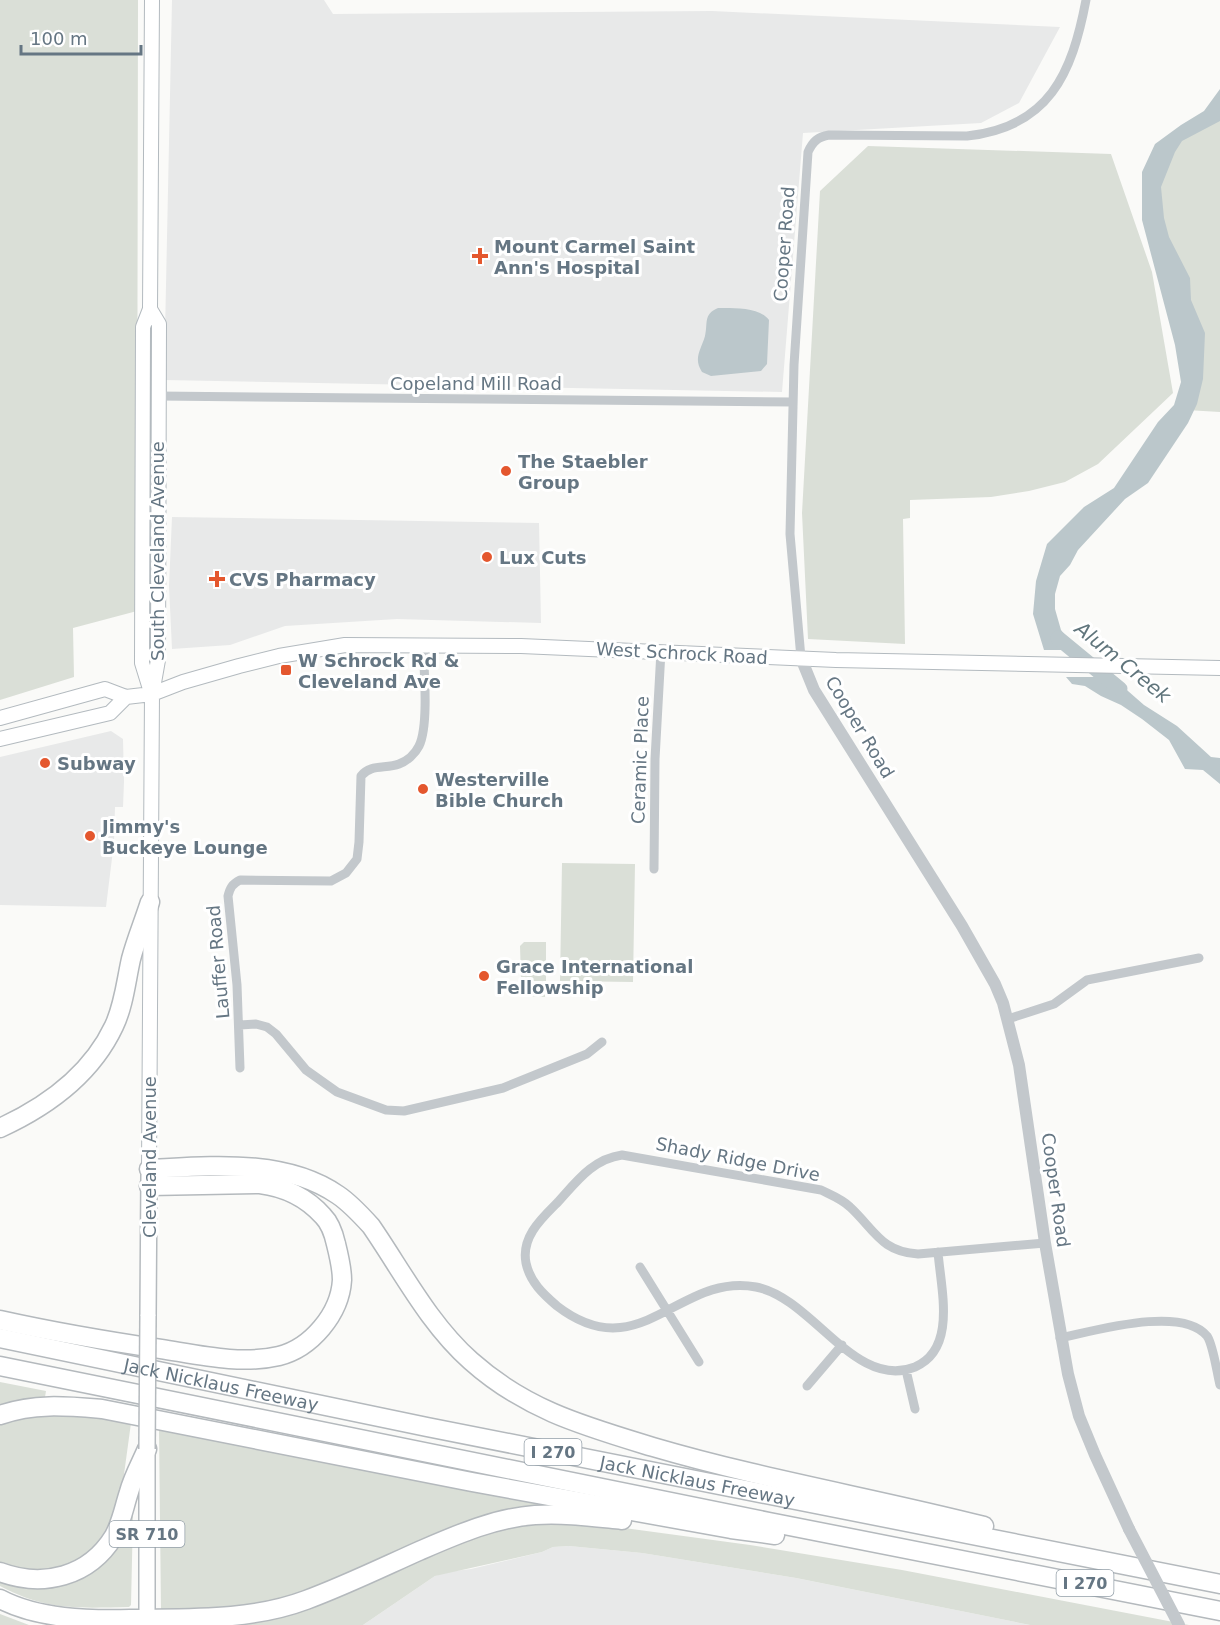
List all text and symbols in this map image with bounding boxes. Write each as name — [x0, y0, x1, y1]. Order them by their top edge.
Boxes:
scale bar — [21, 18, 141, 56]
text: 100 m — [30, 28, 88, 49]
street label: Cooper Road — [770, 186, 798, 302]
place label: Mount Carmel Saint Ann's Hospital — [494, 236, 696, 278]
marker: Mount Carmel Saint Ann's Hospital — [471, 247, 489, 265]
street label: Copeland Mill Road — [390, 373, 562, 394]
street label: South Cleveland Avenue — [147, 441, 168, 661]
place label: The Staebler Group — [518, 451, 648, 493]
marker: The Staebler Group — [499, 464, 513, 478]
place label: Lux Cuts — [499, 547, 587, 568]
marker: Lux Cuts — [480, 550, 494, 564]
place label: CVS Pharmacy — [229, 569, 376, 590]
marker: CVS Pharmacy — [210, 572, 224, 586]
water label: Alum Creek — [1069, 615, 1177, 709]
street label: West Schrock Road — [596, 638, 768, 668]
place label: W Schrock Rd & Cleveland Ave — [298, 650, 459, 692]
marker: W Schrock Rd & Cleveland Ave — [279, 663, 293, 677]
street label: Cooper Road — [821, 672, 899, 782]
street label: Ceramic Place — [627, 696, 653, 824]
place label: Subway — [57, 753, 136, 774]
marker: Subway — [38, 756, 52, 770]
place label: Westerville Bible Church — [435, 769, 564, 811]
marker: Westerville Bible Church — [416, 782, 430, 796]
place label: Jimmy's Buckeye Lounge — [100, 816, 268, 858]
marker: Jimmy's Buckeye Lounge — [83, 829, 97, 843]
street label: Lauffer Road — [203, 904, 233, 1020]
place label: Grace International Fellowship — [496, 956, 693, 998]
marker: Grace International Fellowship — [477, 969, 491, 983]
street label: Cleveland Avenue — [139, 1076, 160, 1238]
street label: Cooper Road — [1038, 1131, 1074, 1249]
street label: Shady Ridge Drive — [654, 1133, 822, 1185]
street label: Jack Nicklaus Freeway — [121, 1353, 321, 1415]
road number: I 270 — [524, 1439, 582, 1465]
street label: Jack Nicklaus Freeway — [597, 1451, 797, 1510]
road number: SR 710 — [110, 1521, 184, 1547]
road number: I 270 — [1056, 1570, 1114, 1596]

